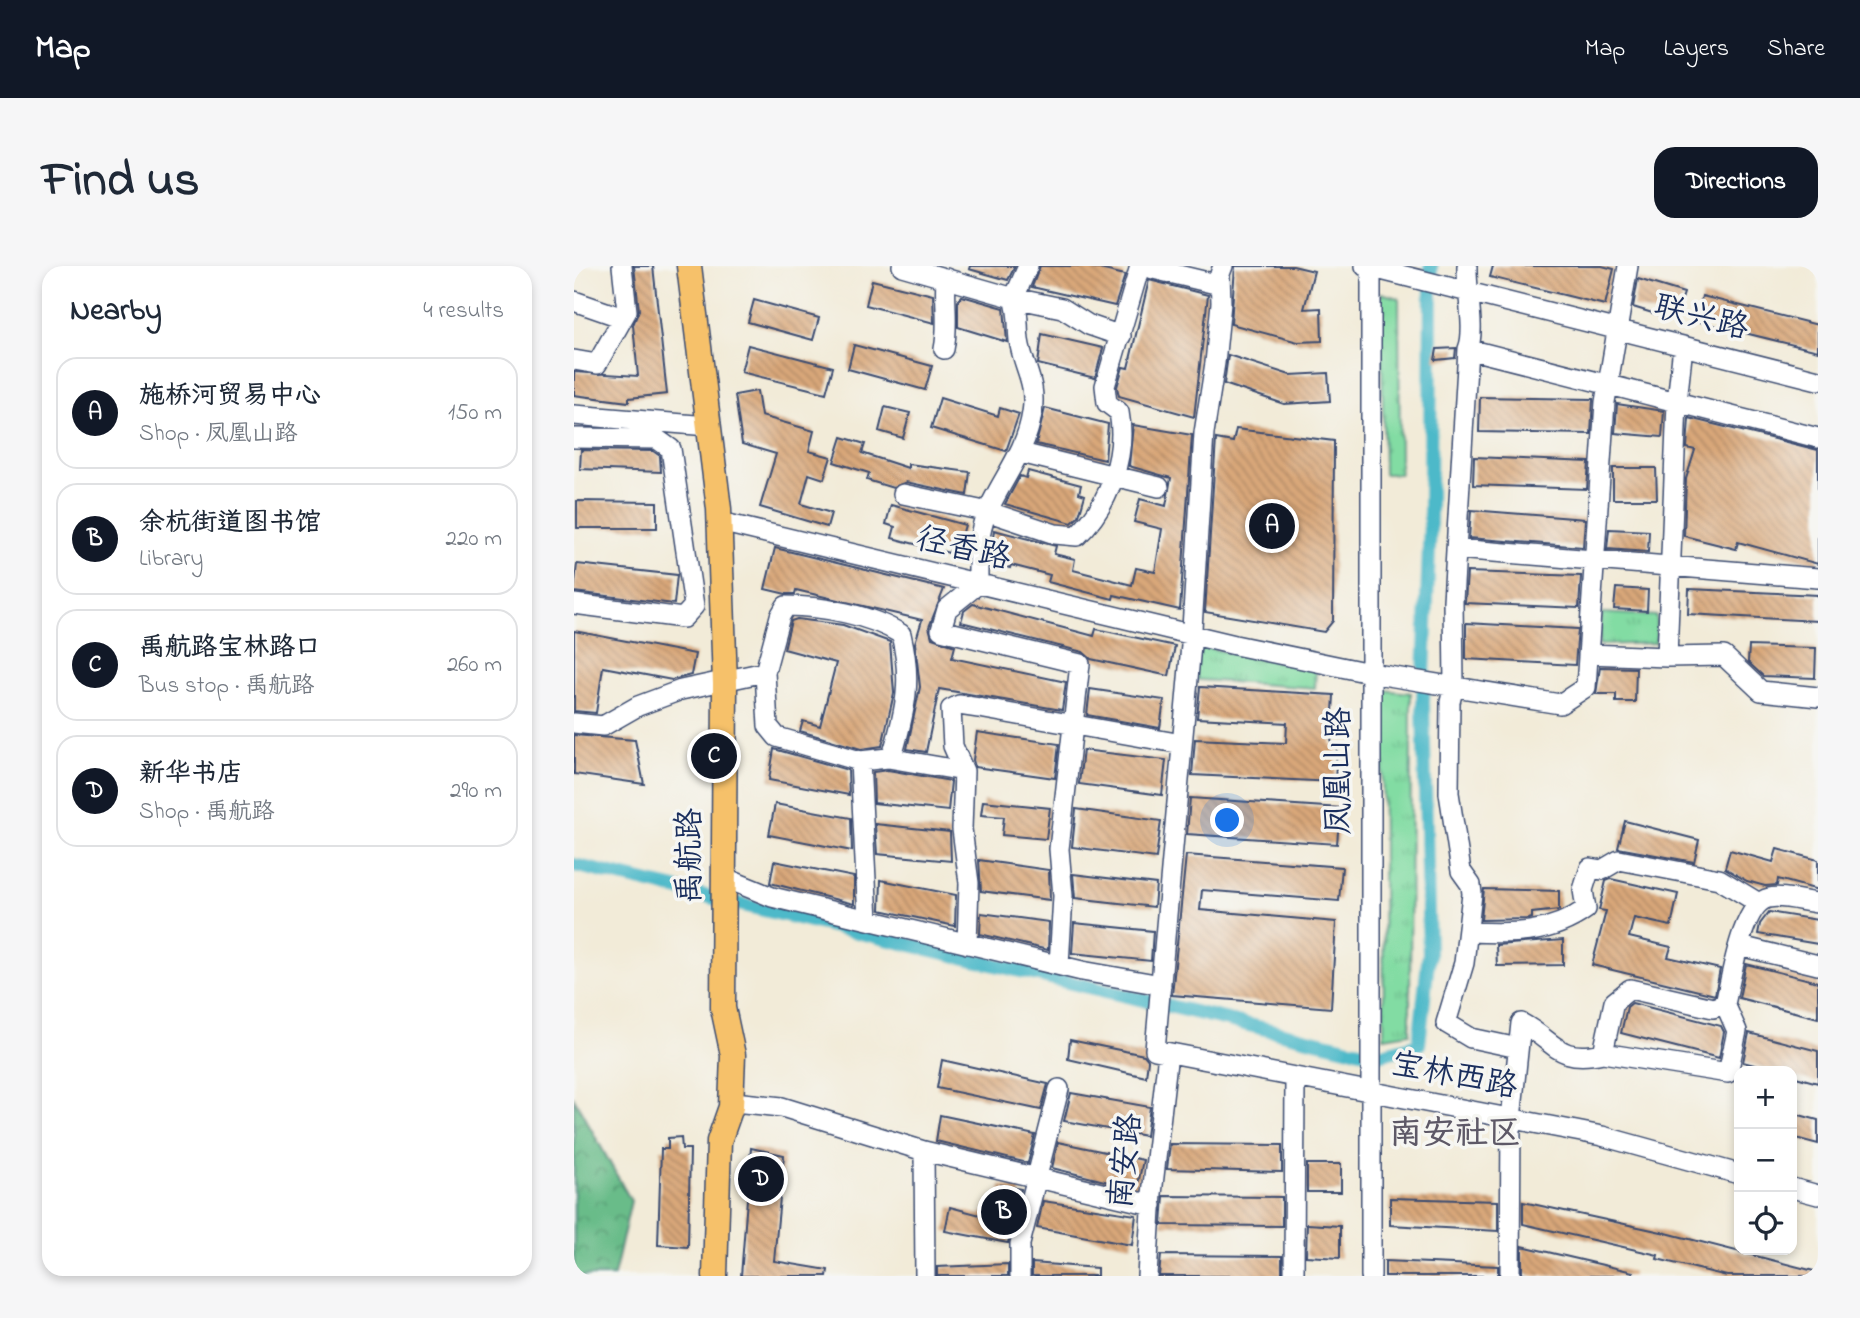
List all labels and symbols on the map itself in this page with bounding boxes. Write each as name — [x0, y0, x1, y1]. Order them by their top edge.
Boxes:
street label: 联兴路 — [1649, 285, 1753, 353]
pin: A — [1249, 500, 1295, 552]
street label: 径香路 — [911, 516, 1015, 584]
street label: 凤凰山路 — [1317, 707, 1364, 835]
pin: C — [691, 730, 737, 782]
your location — [1210, 803, 1244, 837]
street label: 禹航路 — [668, 808, 715, 904]
street label: 宝林西路 — [1387, 1042, 1521, 1112]
street label: 南安路 — [1099, 1111, 1155, 1211]
district label: 南安社区 — [1389, 1111, 1521, 1159]
pin: D — [738, 1153, 784, 1205]
pin: B — [981, 1186, 1027, 1238]

